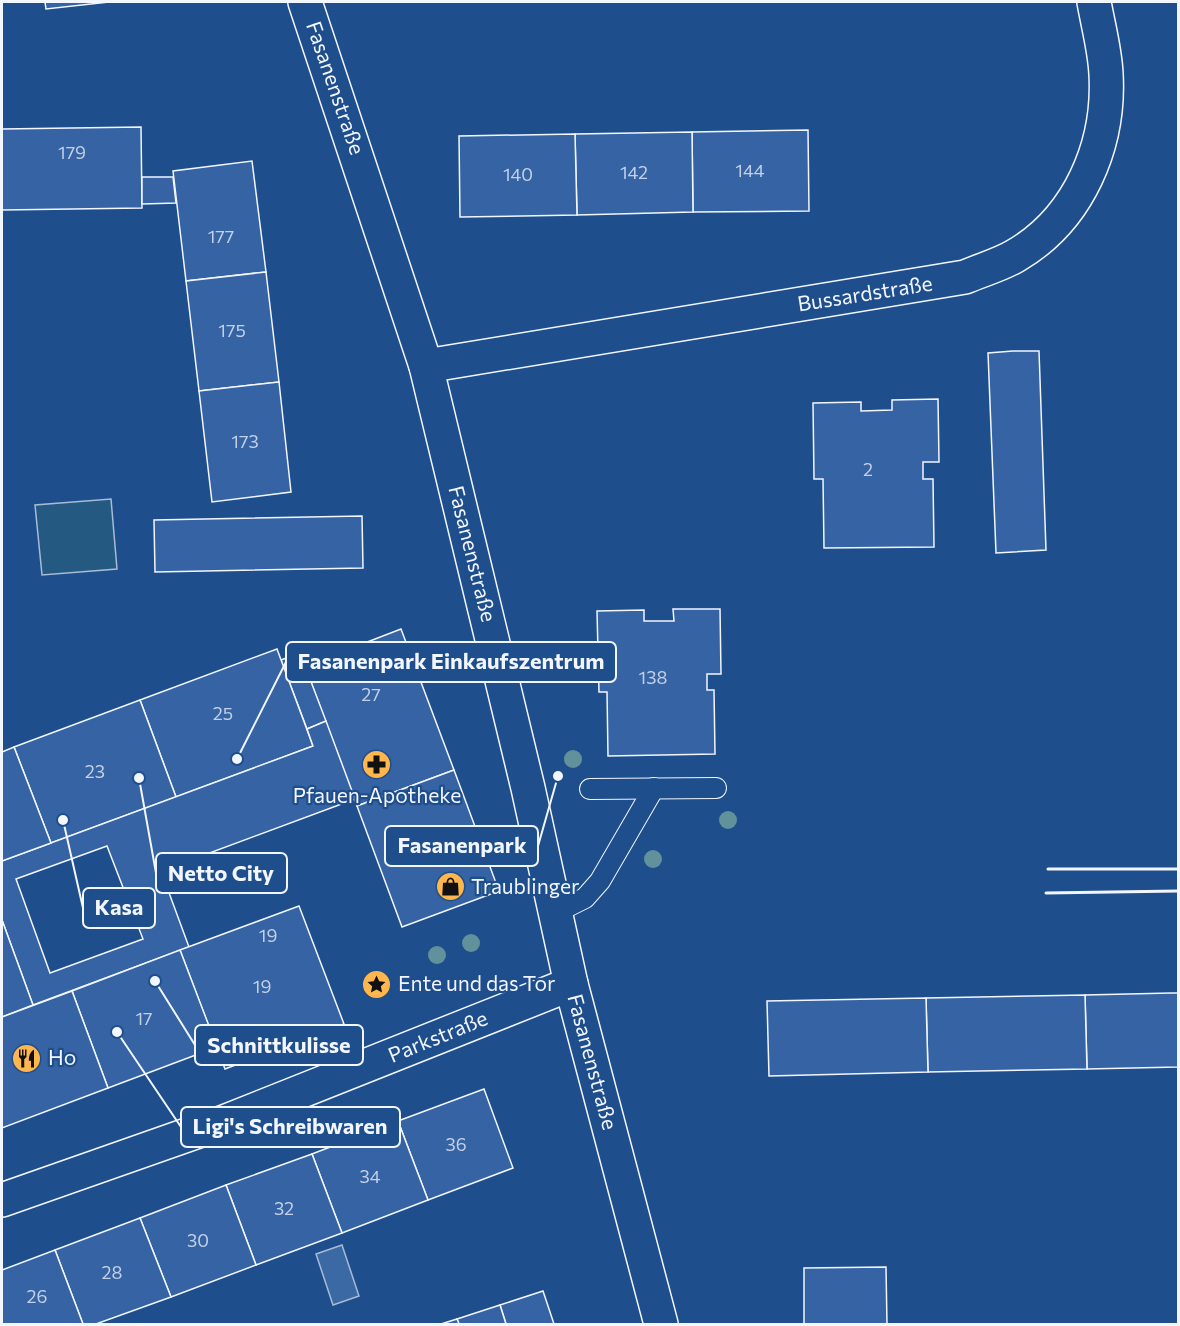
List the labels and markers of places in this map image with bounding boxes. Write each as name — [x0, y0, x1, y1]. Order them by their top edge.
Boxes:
callout: Fasanenpark Einkaufszentrum — [286, 642, 616, 682]
pharmacy icon: Pfauen-Apotheke — [361, 749, 393, 781]
place label: Pfauen-Apotheke — [293, 782, 461, 807]
callout: Fasanenpark — [385, 826, 538, 866]
callout: Netto City — [156, 853, 287, 893]
shop icon: Traublinger — [434, 871, 466, 903]
place label: Traublinger — [471, 873, 579, 898]
callout: Kasa — [83, 888, 155, 928]
place icon: Ente und das Tor — [361, 968, 393, 1000]
place label: Ente und das Tor — [398, 970, 555, 995]
callout: Schnittkulisse — [195, 1025, 363, 1065]
restaurant icon: Ho — [11, 1042, 43, 1074]
place label: Ho — [48, 1044, 76, 1069]
callout: Ligi's Schreibwaren — [181, 1107, 400, 1147]

